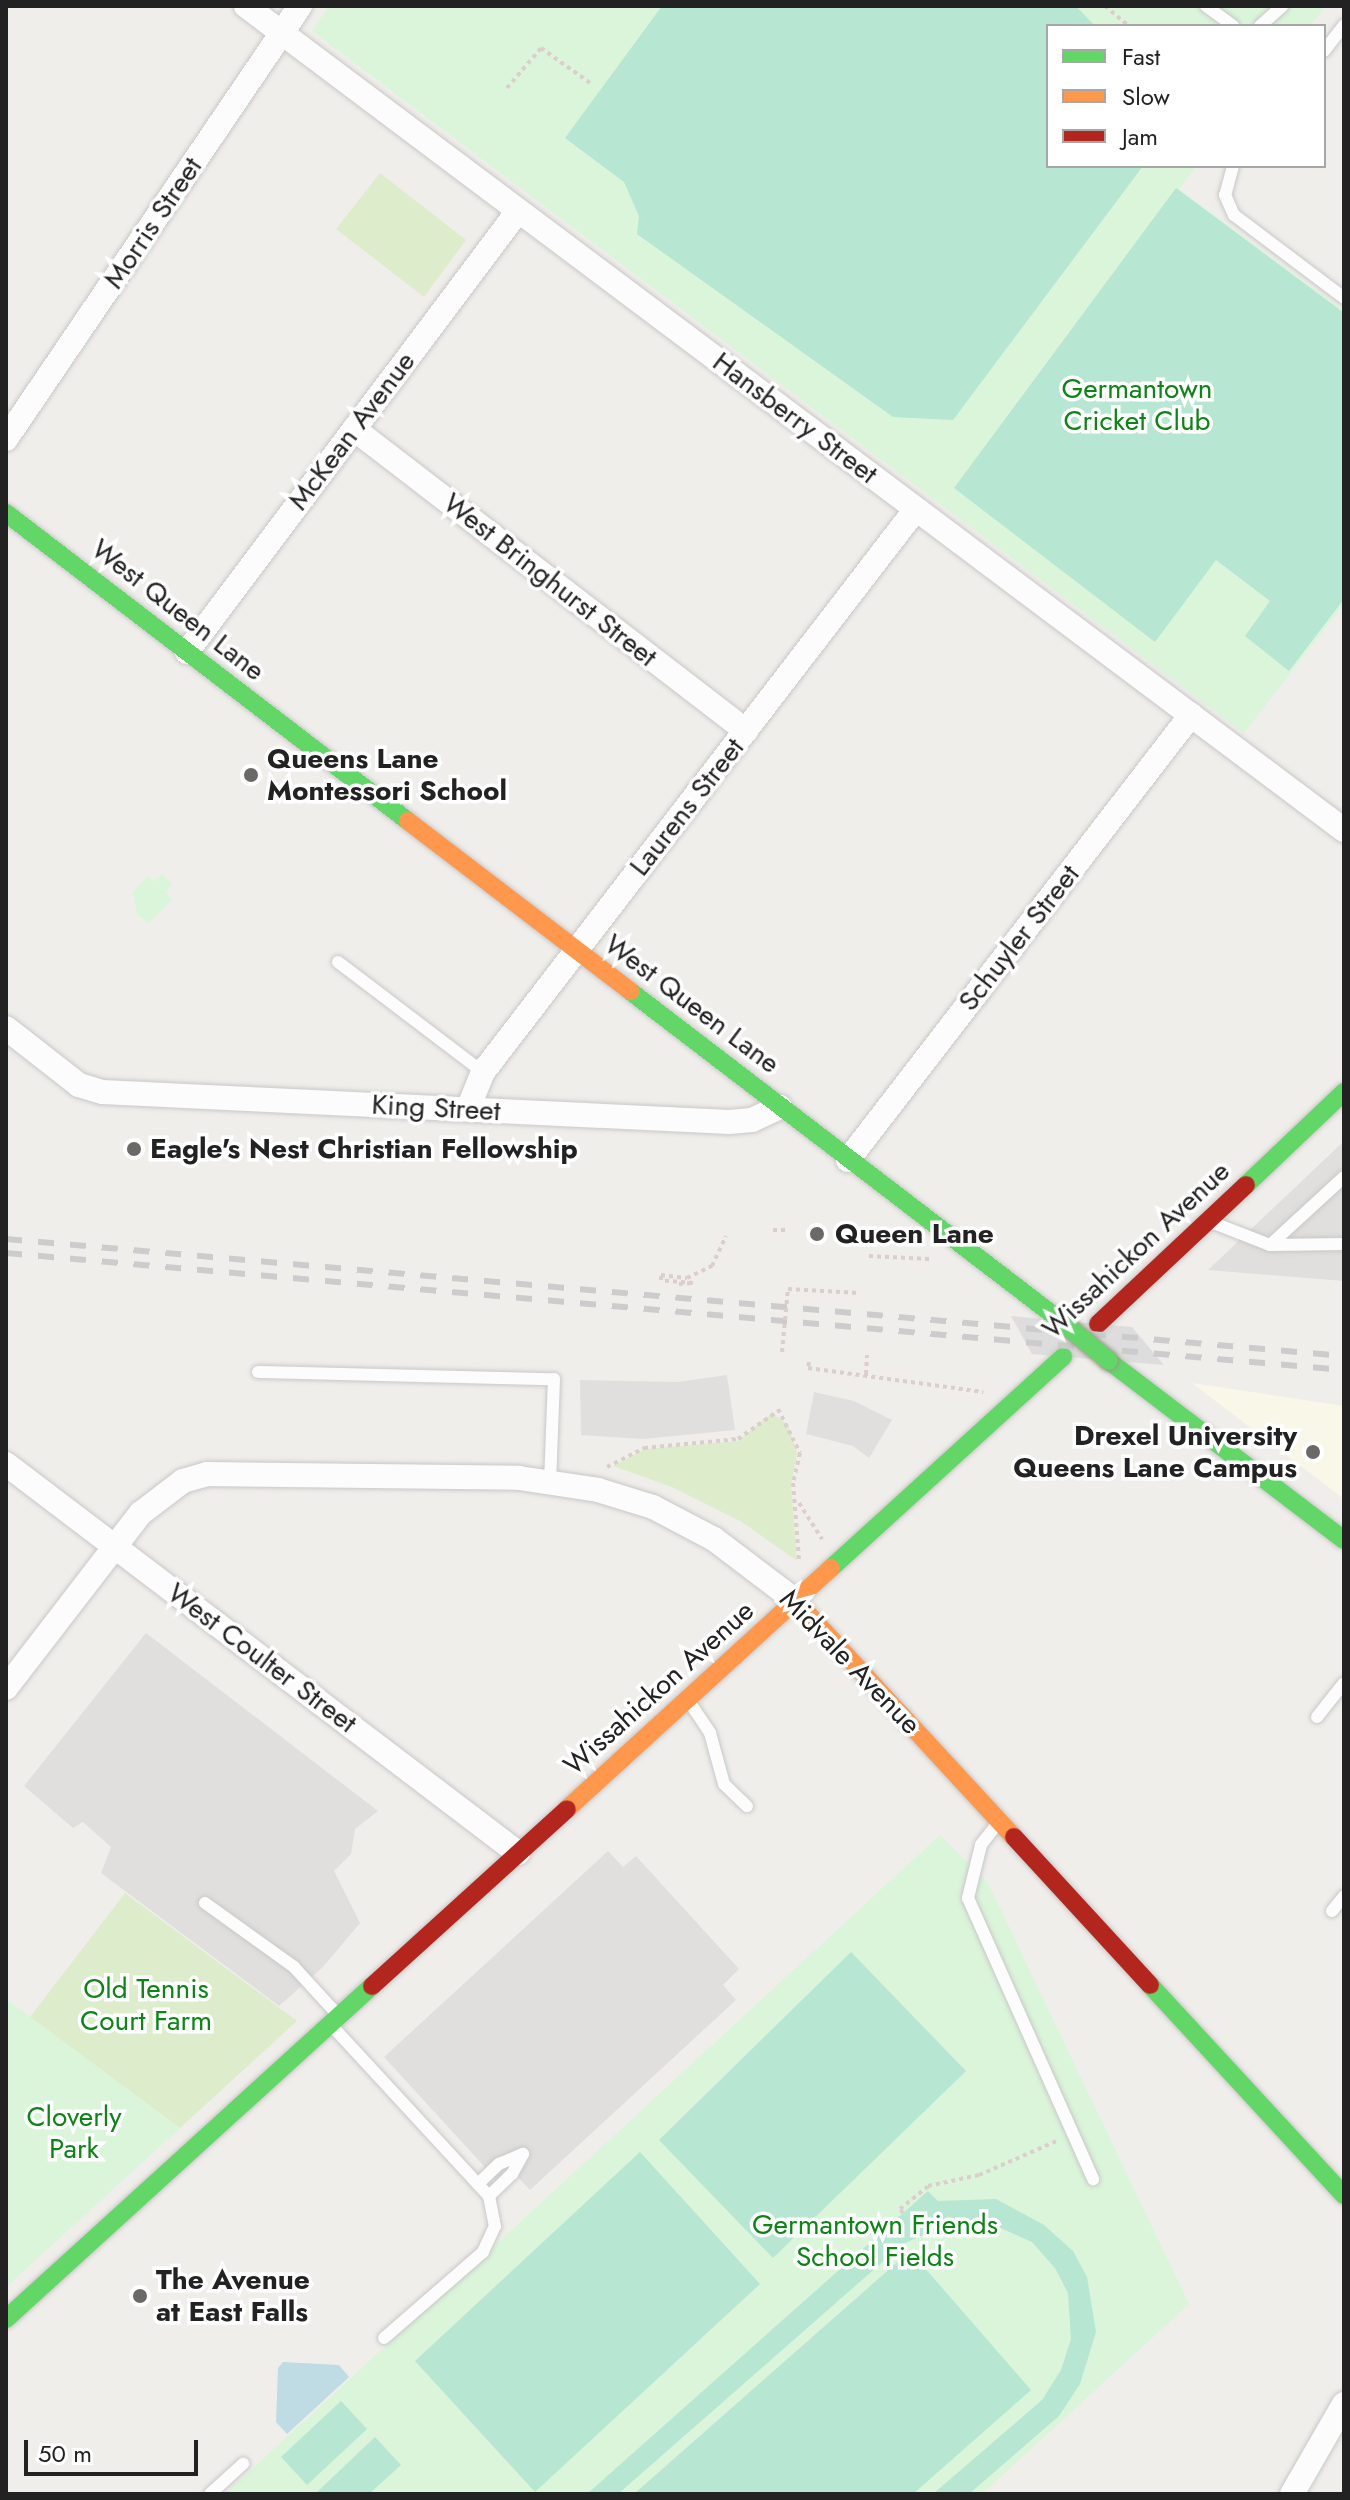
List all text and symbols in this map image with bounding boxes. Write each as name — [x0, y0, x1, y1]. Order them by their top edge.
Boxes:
legend — [1046, 24, 1326, 168]
text: Fast — [1122, 39, 1160, 74]
text: Slow — [1122, 79, 1170, 114]
text: Jam — [1122, 119, 1158, 154]
street label: Morris Street — [97, 151, 209, 295]
street label: McKean Avenue — [282, 345, 422, 517]
street label: Hansberry Street — [706, 345, 884, 491]
park label: Germantown Cricket Club — [1061, 372, 1213, 438]
street label: West Bringhurst Street — [437, 486, 663, 674]
street label: West Queen Lane — [85, 532, 271, 688]
street label: Laurens Street — [623, 731, 751, 883]
place label: Queens Lane Montessori School — [267, 742, 507, 808]
marker: Queens Lane Montessori School — [242, 766, 260, 784]
street label: Schuyler Street — [952, 858, 1086, 1018]
street label: West Queen Lane — [598, 927, 786, 1081]
street label: King Street — [371, 1088, 501, 1128]
place label: Eagle's Nest Christian Fellowship — [150, 1132, 578, 1166]
marker: Eagle's Nest Christian Fellowship — [125, 1140, 143, 1158]
street label: Wissahickon Avenue — [1035, 1155, 1237, 1345]
place label: Queen Lane — [835, 1217, 994, 1251]
marker: Queen Lane — [806, 1223, 828, 1245]
place label: Drexel University Queens Lane Campus — [1013, 1419, 1297, 1485]
marker: Drexel University Queens Lane Campus — [1304, 1443, 1322, 1461]
street label: West Coulter Street — [161, 1576, 363, 1740]
street label: Midvale Avenue — [773, 1583, 927, 1741]
street label: Wissahickon Avenue — [557, 1594, 761, 1782]
park label: Old Tennis Court Farm — [80, 1972, 212, 2038]
park label: Cloverly Park — [26, 2100, 122, 2166]
park label: Germantown Friends School Fields — [752, 2208, 998, 2274]
place label: The Avenue at East Falls — [156, 2263, 310, 2329]
marker: The Avenue at East Falls — [131, 2287, 149, 2305]
scale bar — [28, 2424, 202, 2474]
text: 50 m — [38, 2436, 92, 2471]

